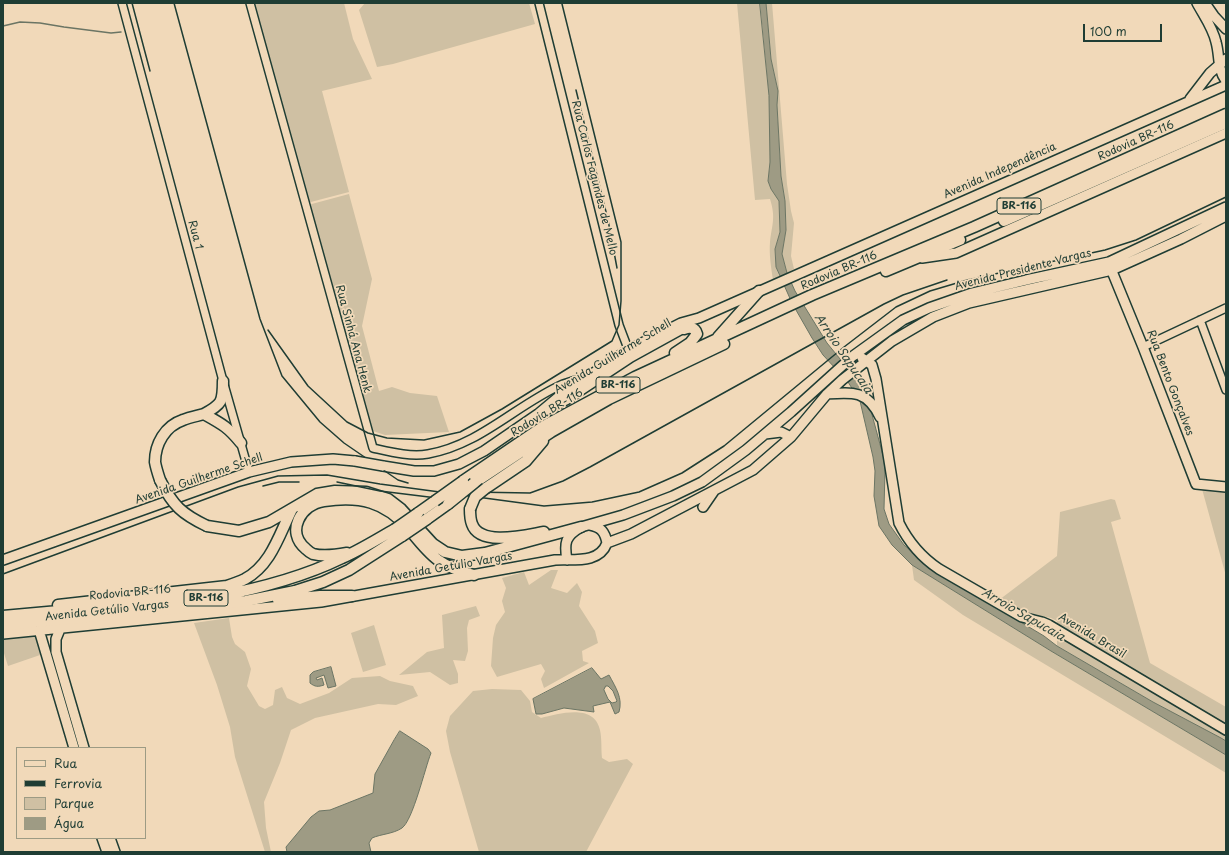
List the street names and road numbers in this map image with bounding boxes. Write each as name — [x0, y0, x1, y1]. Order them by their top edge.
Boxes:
street label: Rua Carlos Fagundes de Mello — [568, 99, 620, 257]
street label: Rodovia BR-116 — [1096, 118, 1176, 164]
street label: Avenida Independência — [942, 140, 1058, 202]
road number: BR-116 — [997, 198, 1041, 214]
street label: Rua 1 — [185, 219, 205, 251]
street label: Avenida Presidente Vargas — [953, 247, 1093, 293]
street label: Rodovia BR-116 — [799, 249, 879, 293]
street label: Rua Sinhá Ana Henk — [332, 283, 374, 395]
street label: Avenida Guilherme Schell — [552, 317, 674, 397]
street label: Rua Bento Gonçalves — [1144, 328, 1196, 438]
road number: BR-116 — [596, 377, 640, 393]
street label: Rodovia BR-116 — [508, 386, 586, 440]
street label: Avenida Guilherme Schell — [133, 451, 265, 507]
street label: Avenida Getúlio Vargas — [389, 550, 513, 584]
street label: Rodovia BR-116 — [89, 583, 171, 603]
road number: BR-116 — [184, 590, 228, 606]
street label: Avenida Getúlio Vargas — [44, 598, 170, 624]
street label: Avenida Brasil — [1056, 611, 1128, 661]

